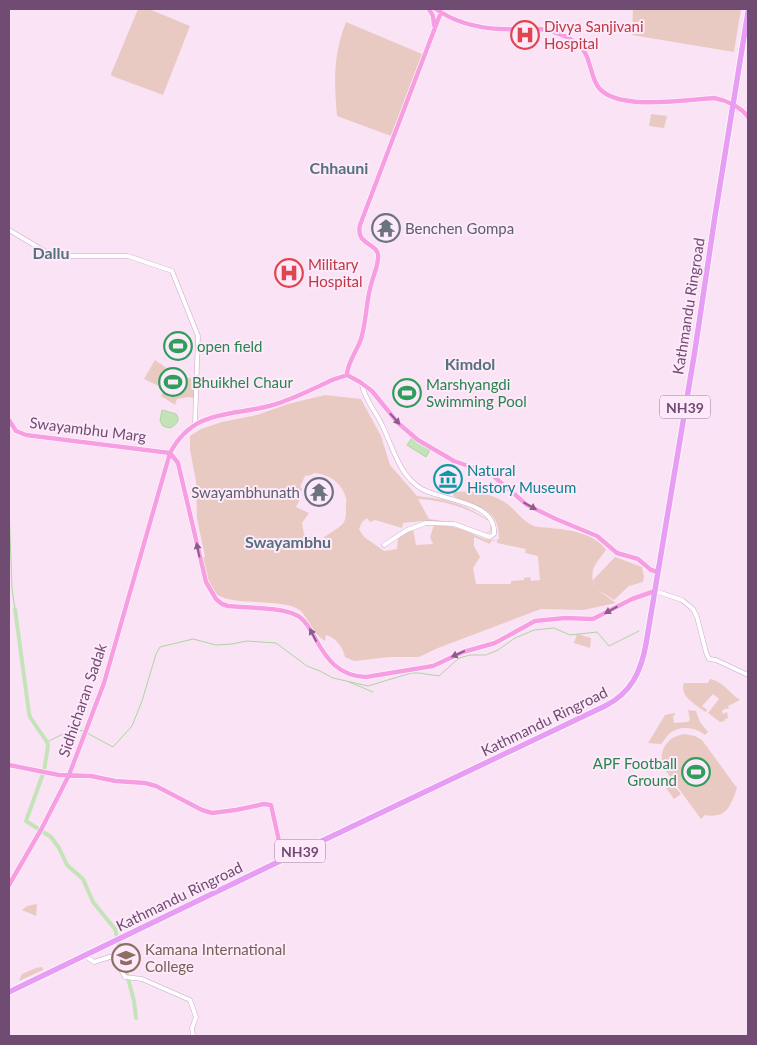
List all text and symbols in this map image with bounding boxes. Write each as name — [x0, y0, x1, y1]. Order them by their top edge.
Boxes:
place label: Divya Sanjivani Hospital — [544, 17, 644, 52]
hospital icon: Divya Sanjivani Hospital — [510, 20, 540, 50]
district label: Chhauni — [310, 158, 368, 177]
temple icon: Benchen Gompa — [371, 213, 401, 243]
place label: Benchen Gompa — [405, 219, 514, 237]
street label: Kathmandu Ringroad — [668, 236, 708, 376]
district label: Dallu — [32, 243, 70, 262]
place label: Military Hospital — [308, 255, 363, 290]
hospital icon: Military Hospital — [274, 258, 304, 288]
sports icon: open field — [163, 331, 193, 361]
place label: open field — [197, 337, 263, 355]
district label: Kimdol — [445, 354, 495, 373]
sports icon: Bhuikhel Chaur — [158, 367, 188, 397]
place label: Bhuikhel Chaur — [192, 373, 293, 391]
place label: Marshyangdi Swimming Pool — [426, 375, 527, 410]
sports icon: Marshyangdi Swimming Pool — [392, 378, 422, 408]
road number: NH39 — [660, 396, 710, 418]
street label: Swayambhu Marg — [29, 413, 148, 445]
one-way arrow — [390, 413, 401, 426]
place label: Natural History Museum — [467, 461, 576, 496]
museum icon: Natural History Museum — [433, 464, 463, 494]
temple icon: Swayambhunath — [304, 477, 334, 507]
place label: Swayambhunath — [191, 483, 300, 501]
one-way arrow — [523, 502, 537, 510]
district label: Swayambhu — [245, 532, 331, 551]
one-way arrow — [194, 543, 202, 558]
one-way arrow — [604, 606, 617, 615]
one-way arrow — [309, 628, 317, 642]
street label: Sidhicharan Sadak — [54, 640, 110, 759]
one-way arrow — [451, 651, 465, 659]
street label: Kathmandu Ringroad — [478, 683, 610, 759]
place label: APF Football Ground — [593, 754, 677, 789]
sports icon: APF Football Ground — [681, 757, 711, 787]
road number: NH39 — [275, 839, 325, 862]
street label: Kathmandu Ringroad — [113, 858, 245, 934]
place label: Kamana International College — [145, 940, 286, 975]
school or university icon: Kamana International College — [111, 943, 141, 973]

